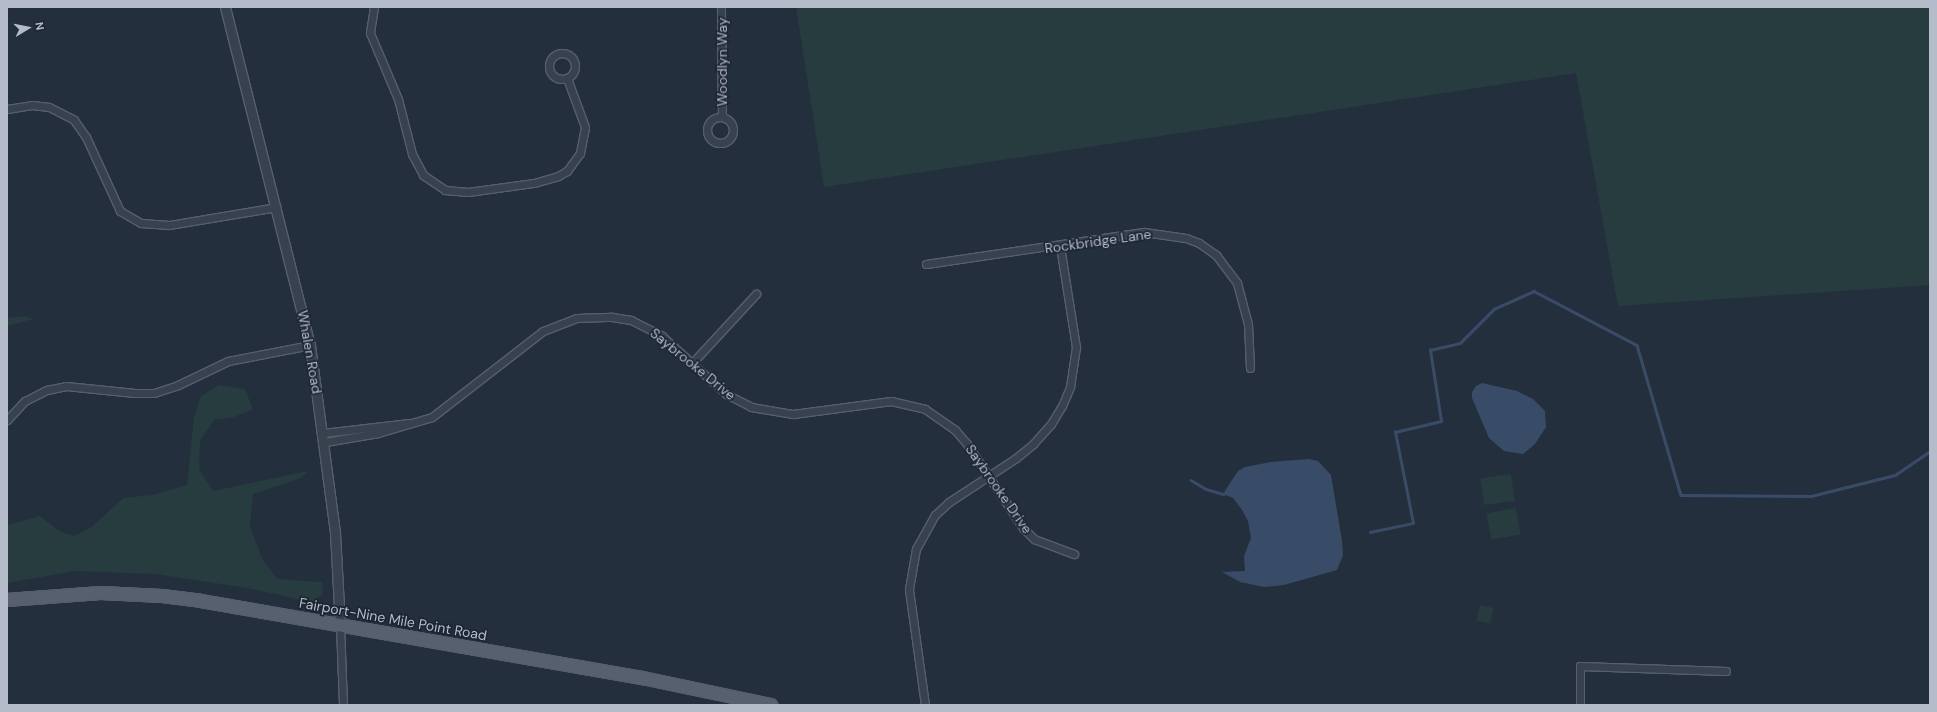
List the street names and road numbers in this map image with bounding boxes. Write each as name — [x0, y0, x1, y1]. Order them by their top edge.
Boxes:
street label: Woodlyn Way — [714, 18, 730, 106]
street label: Rockbridge Lane — [1044, 225, 1152, 257]
street label: Whalen Road — [294, 309, 326, 395]
street label: Saybrooke Drive — [647, 324, 739, 404]
street label: Saybrooke Drive — [962, 441, 1036, 537]
street label: Fairport-Nine Mile Point Road — [298, 594, 488, 644]

